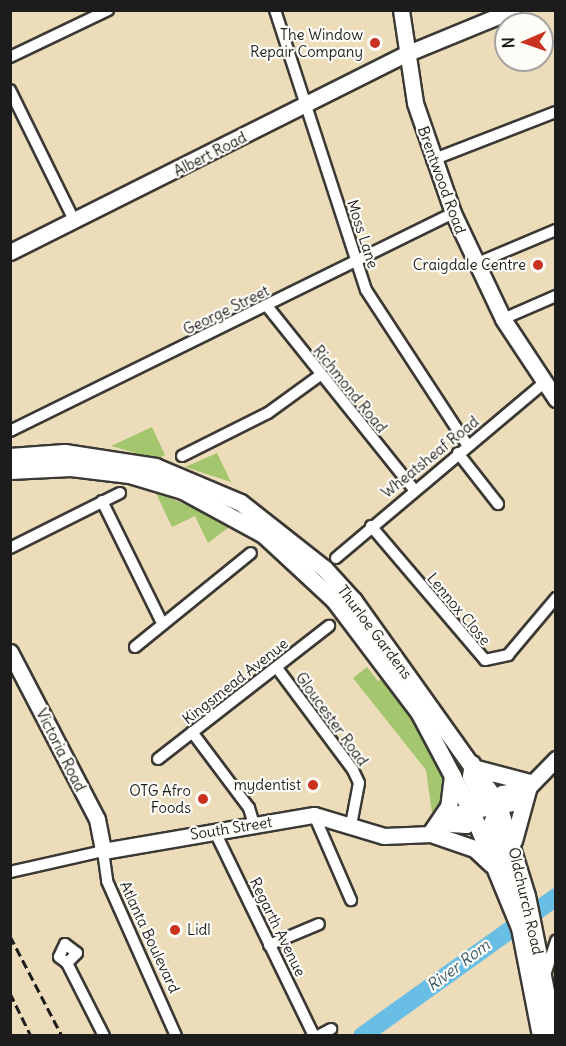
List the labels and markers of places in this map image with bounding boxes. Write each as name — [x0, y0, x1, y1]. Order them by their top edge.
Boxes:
place label: The Window Repair Company — [250, 25, 363, 60]
marker: The Window Repair Company — [368, 36, 382, 50]
place label: Craigdale Centre — [413, 256, 526, 274]
marker: Craigdale Centre — [531, 258, 545, 272]
place label: mydentist — [234, 776, 301, 794]
marker: mydentist — [306, 778, 320, 792]
place label: OTG Afro Foods — [129, 781, 191, 816]
marker: OTG Afro Foods — [196, 792, 210, 806]
place label: Lidl — [187, 921, 211, 939]
marker: Lidl — [168, 923, 182, 937]

